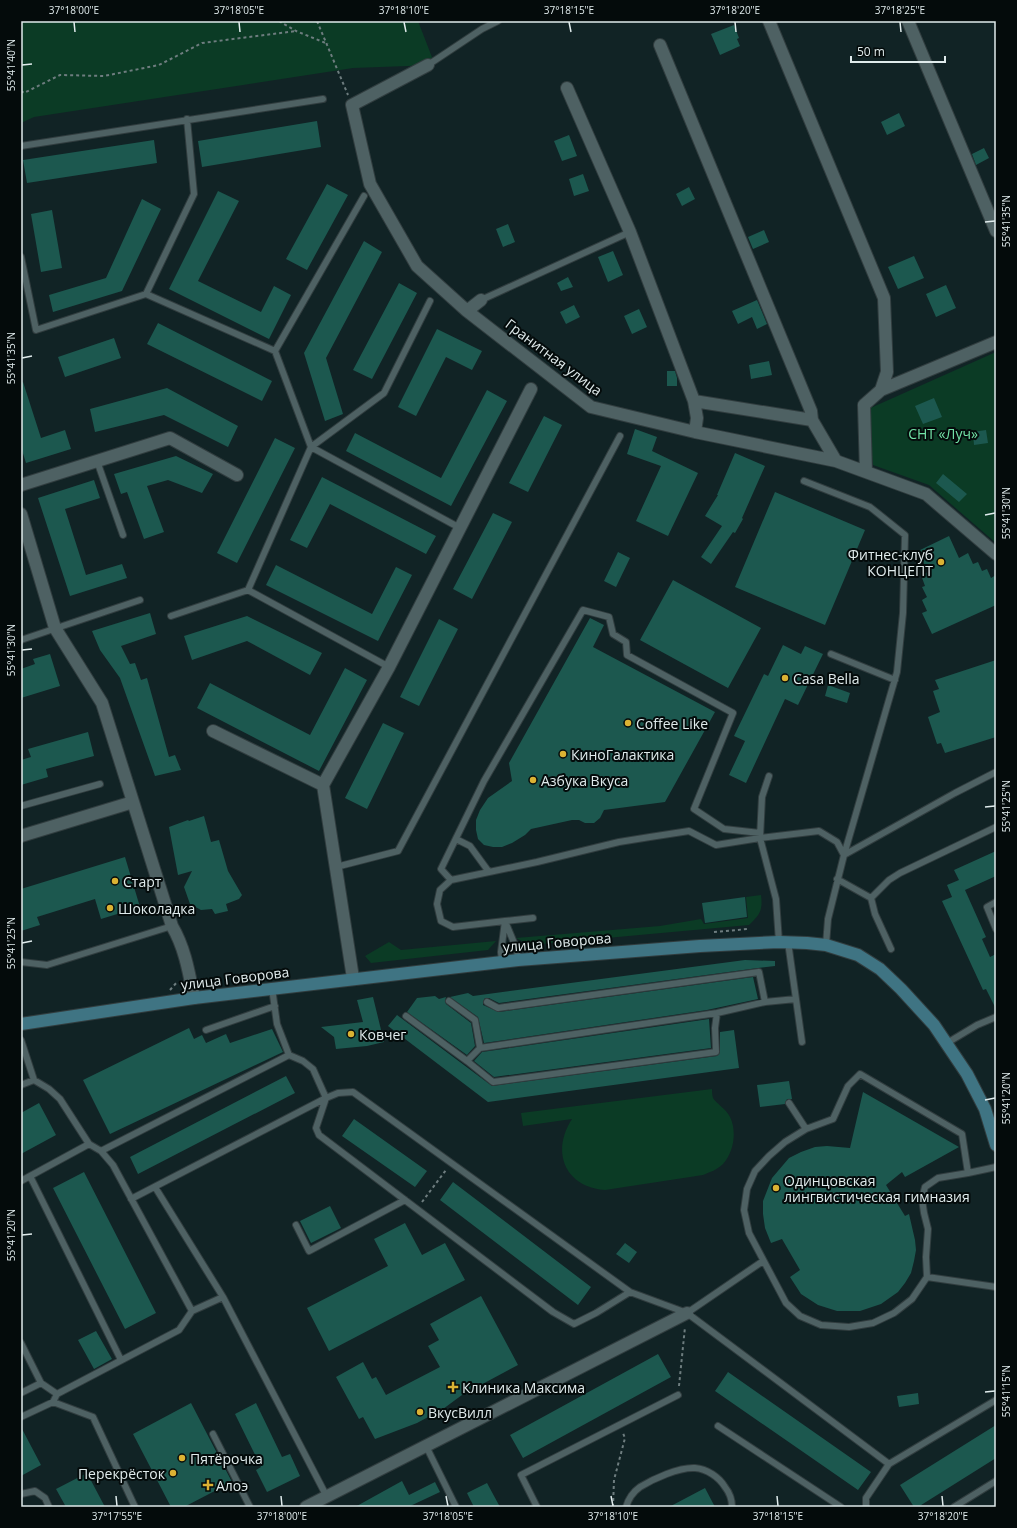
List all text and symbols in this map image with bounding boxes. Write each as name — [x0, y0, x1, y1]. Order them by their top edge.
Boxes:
text: 37°18'00"E — [49, 3, 99, 17]
text: 37°18'05"E — [214, 3, 264, 17]
text: 37°18'10"E — [379, 3, 429, 17]
text: 37°18'15"E — [544, 3, 594, 17]
text: 37°18'20"E — [710, 3, 760, 17]
text: 37°18'25"E — [875, 3, 925, 17]
scale bar — [851, 38, 945, 64]
text: 55°41'40"N — [4, 39, 18, 91]
text: 50 m — [857, 43, 885, 60]
text: 55°41'35"N — [999, 195, 1013, 247]
street label: Гранитная улица — [502, 314, 606, 400]
text: 55°41'35"N — [4, 332, 18, 384]
park label: СНТ «Луч» — [908, 424, 978, 443]
text: 55°41'30"N — [999, 487, 1013, 539]
place label: Фитнес-клуб КОНЦЕПТ — [848, 545, 933, 580]
marker: Фитнес-клуб КОНЦЕПТ — [936, 557, 946, 567]
text: 55°41'30"N — [4, 624, 18, 676]
place label: Casa Bella — [793, 669, 859, 688]
marker: Casa Bella — [780, 673, 790, 683]
place label: Coffee Like — [636, 714, 708, 733]
marker: Coffee Like — [623, 718, 633, 728]
place label: КиноГалактика — [571, 745, 674, 764]
marker: КиноГалактика — [558, 749, 568, 759]
place label: Азбука Вкуса — [541, 771, 628, 790]
marker: Азбука Вкуса — [528, 775, 538, 785]
text: 55°41'25"N — [999, 780, 1013, 832]
place label: Старт — [123, 872, 162, 891]
marker: Старт — [110, 876, 120, 886]
place label: Шоколадка — [118, 899, 195, 918]
marker: Шоколадка — [105, 903, 115, 913]
text: 55°41'25"N — [4, 917, 18, 969]
street label: улица Говорова — [502, 928, 612, 956]
street label: улица Говорова — [180, 962, 290, 994]
place label: Ковчег — [359, 1025, 406, 1044]
marker: Ковчег — [346, 1029, 356, 1039]
text: 55°41'20"N — [999, 1072, 1013, 1124]
place label: Одинцовская лингвистическая гимназия — [784, 1171, 970, 1206]
marker: Одинцовская лингвистическая гимназия — [771, 1183, 781, 1193]
text: 55°41'20"N — [4, 1209, 18, 1261]
text: 55°41'15"N — [999, 1365, 1013, 1417]
place label: Клиника Максима — [462, 1378, 585, 1397]
marker: Клиника Максима — [447, 1381, 459, 1393]
place label: ВкусВилл — [428, 1403, 492, 1422]
marker: ВкусВилл — [415, 1407, 425, 1417]
place label: Пятёрочка — [190, 1449, 263, 1468]
marker: Пятёрочка — [177, 1453, 187, 1463]
place label: Перекрёсток — [78, 1464, 166, 1483]
marker: Перекрёсток — [168, 1468, 178, 1478]
place label: Алоэ — [216, 1476, 248, 1495]
marker: Алоэ — [203, 1480, 213, 1490]
text: 37°17'55"E — [92, 1509, 142, 1523]
text: 37°18'00"E — [257, 1509, 307, 1523]
text: 37°18'05"E — [423, 1509, 473, 1523]
text: 37°18'10"E — [588, 1509, 638, 1523]
text: 37°18'15"E — [753, 1509, 803, 1523]
text: 37°18'20"E — [918, 1509, 968, 1523]

